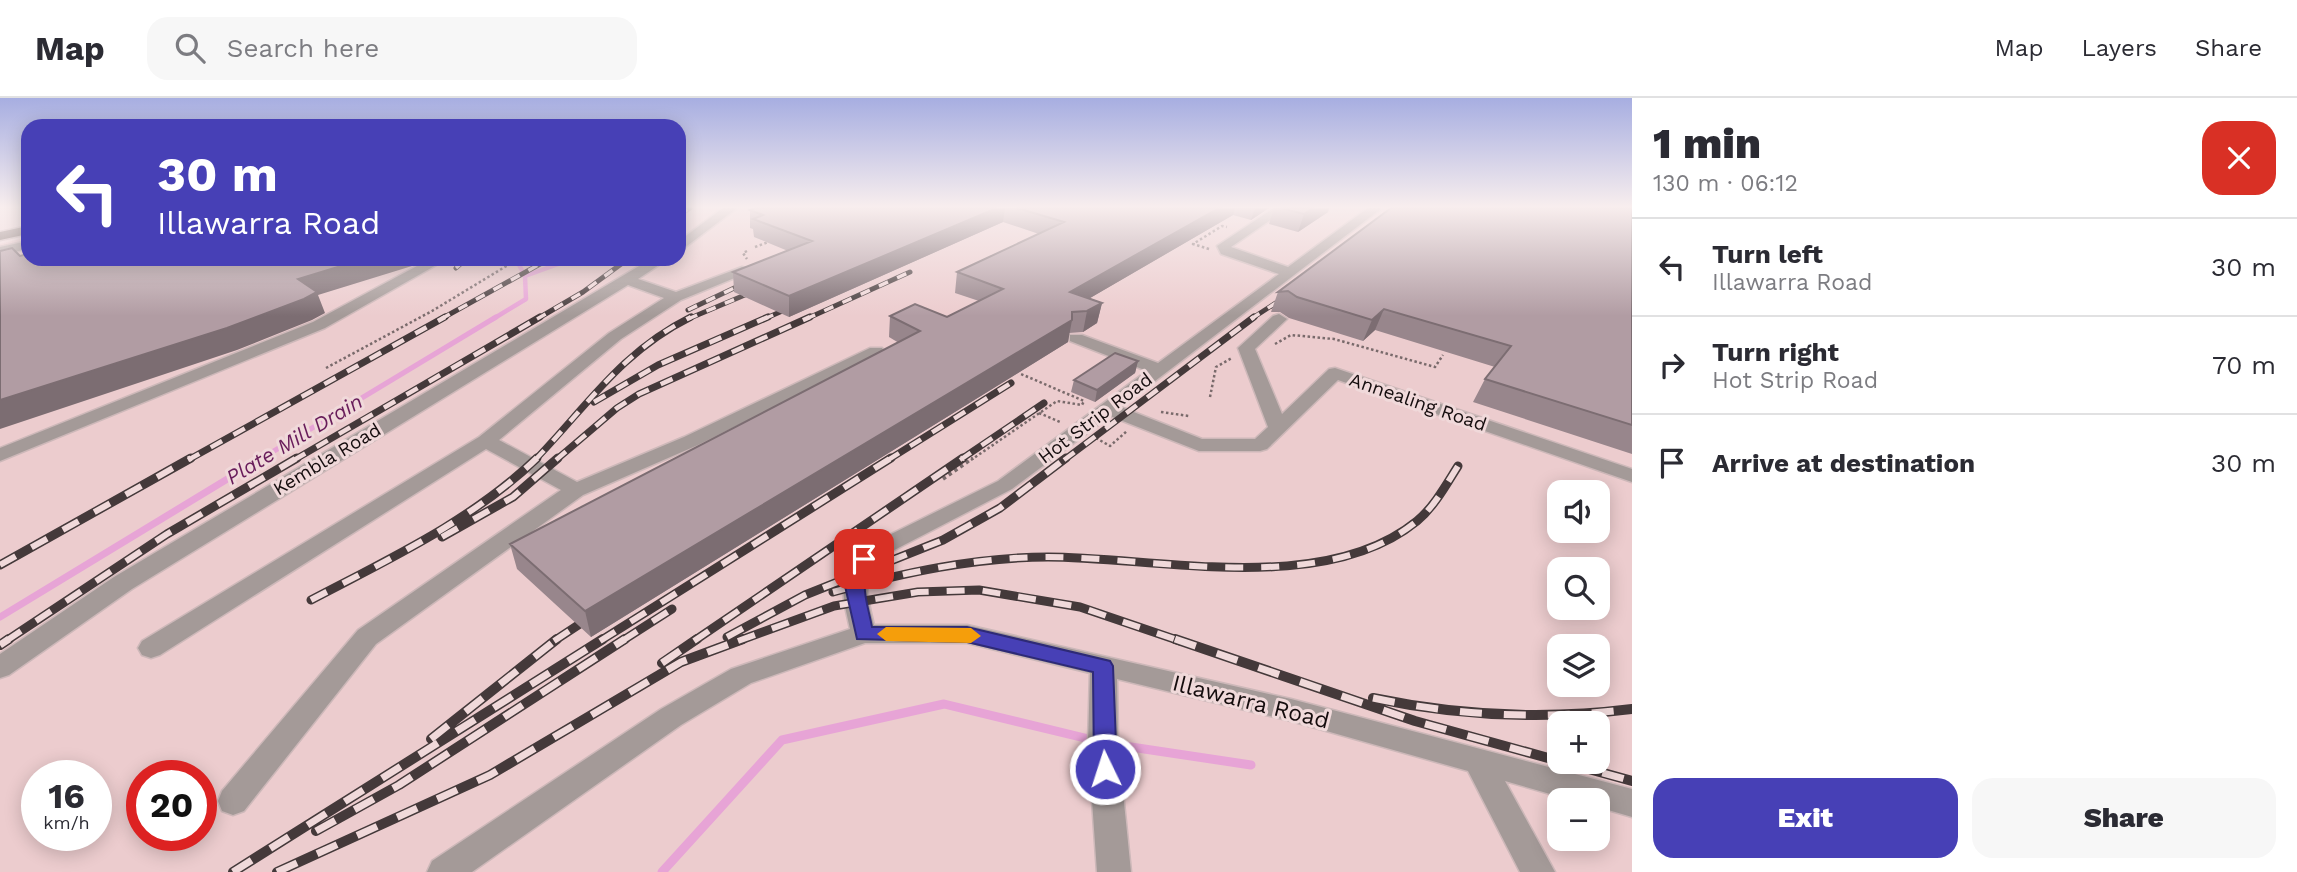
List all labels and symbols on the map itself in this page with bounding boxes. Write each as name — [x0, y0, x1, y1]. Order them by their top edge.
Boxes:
street label: Hot Strip Road — [1033, 368, 1157, 468]
street label: Annealing Road — [1346, 368, 1490, 436]
water label: Plate Mill Drain — [221, 388, 367, 490]
street label: Kembla Road — [269, 418, 385, 500]
pin — [834, 529, 894, 589]
street label: Illawarra Road — [1170, 669, 1332, 735]
position arrow — [1068, 732, 1142, 806]
speed limit sign: 20 — [126, 760, 217, 851]

